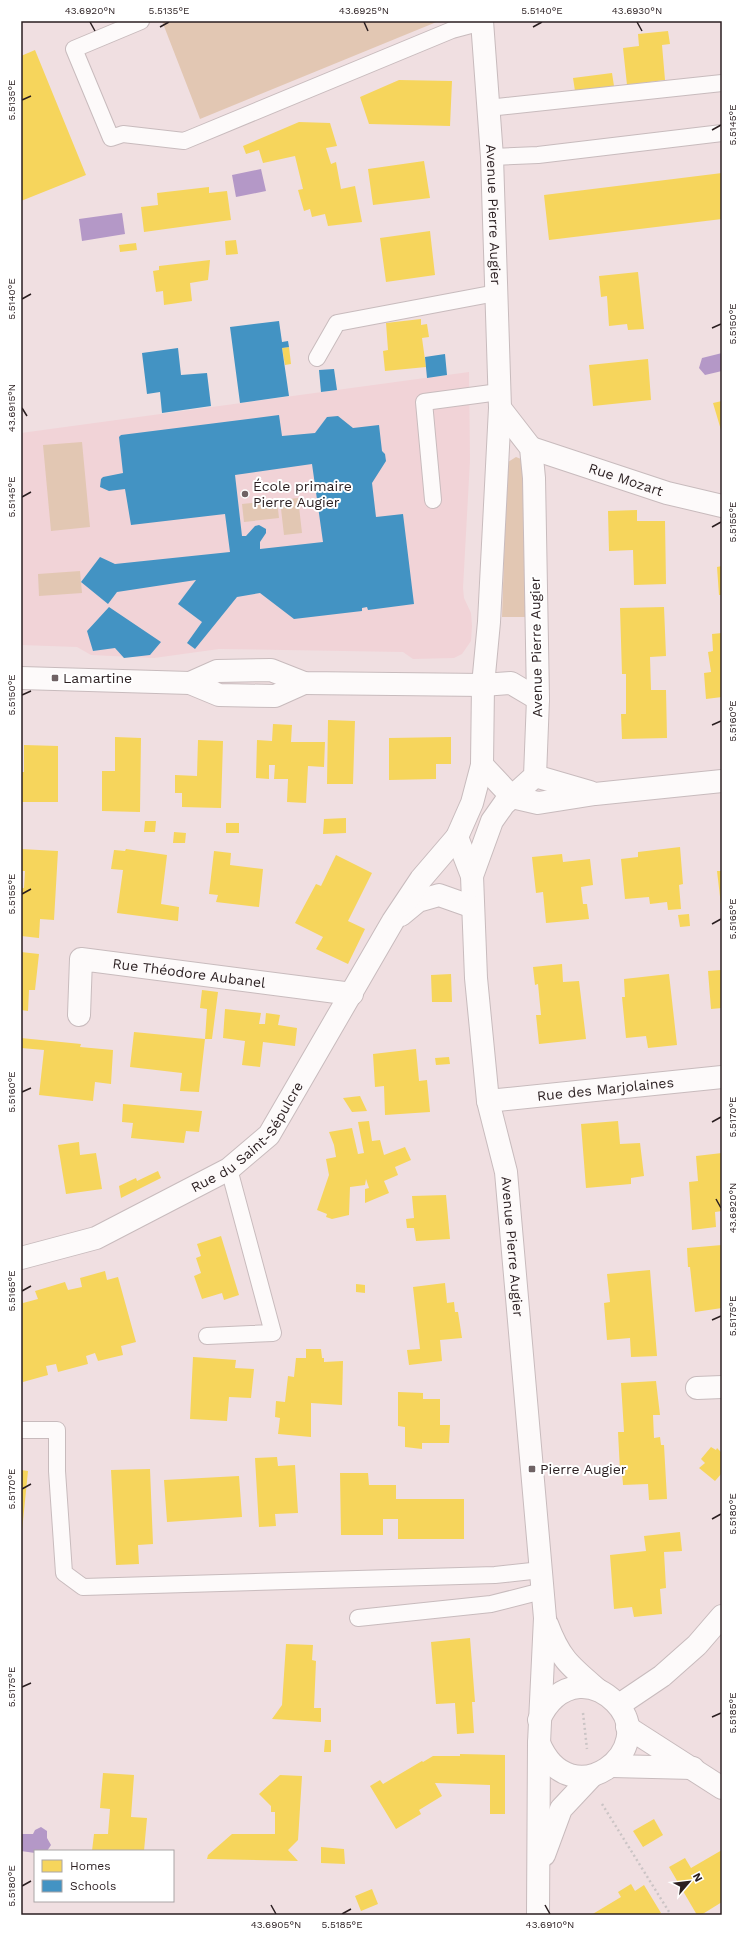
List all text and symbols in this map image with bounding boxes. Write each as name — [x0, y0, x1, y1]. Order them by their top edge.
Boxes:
text: 43.6920°N — [65, 5, 115, 16]
text: 5.5135°E — [149, 5, 189, 16]
text: 43.6925°N — [339, 5, 389, 16]
text: 5.5140°E — [521, 5, 563, 16]
text: 43.6930°N — [612, 5, 662, 16]
text: 5.5135°E — [6, 80, 17, 120]
text: 5.5145°E — [727, 104, 738, 146]
street label: Avenue Pierre Augier — [483, 144, 504, 286]
text: 5.5140°E — [6, 278, 17, 320]
text: 5.5150°E — [727, 303, 738, 345]
text: 43.6915°N — [6, 384, 17, 432]
street label: Rue Mozart — [587, 460, 665, 499]
text: 5.5145°E — [6, 476, 17, 518]
place label: École primaire Pierre Augier — [253, 478, 352, 510]
marker: École primaire Pierre Augier — [240, 489, 250, 499]
text: 5.5155°E — [727, 502, 738, 542]
street label: Avenue Pierre Augier — [527, 576, 545, 718]
place label: Lamartine — [63, 670, 132, 686]
marker: Lamartine — [50, 673, 60, 683]
text: 5.5150°E — [6, 674, 17, 716]
text: 5.5160°E — [727, 700, 738, 742]
text: 5.5155°E — [6, 874, 17, 914]
text: 5.5165°E — [727, 898, 738, 940]
street label: Rue Théodore Aubanel — [112, 955, 267, 991]
text: 5.5160°E — [6, 1071, 17, 1113]
street label: Rue des Marjolaines — [536, 1074, 675, 1104]
street label: Rue du Saint-Sépulcre — [188, 1079, 306, 1195]
text: 5.5170°E — [727, 1097, 738, 1137]
street label: Avenue Pierre Augier — [498, 1176, 527, 1318]
text: 43.6920°N — [727, 1183, 738, 1233]
text: 5.5165°E — [6, 1270, 17, 1312]
text: 5.5175°E — [727, 1296, 738, 1336]
place label: Pierre Augier — [540, 1461, 627, 1477]
marker: Pierre Augier — [527, 1464, 537, 1474]
text: 5.5170°E — [6, 1469, 17, 1509]
text: 5.5180°E — [727, 1493, 738, 1535]
text: 5.5175°E — [6, 1667, 17, 1707]
text: 5.5185°E — [727, 1692, 738, 1734]
legend — [34, 1850, 174, 1902]
text: Homes — [70, 1859, 111, 1873]
north arrow — [669, 1862, 709, 1902]
text: 5.5180°E — [6, 1865, 17, 1907]
text: N — [690, 1871, 705, 1884]
text: Schools — [70, 1879, 116, 1893]
text: 43.6905°N — [251, 1919, 301, 1930]
text: 5.5185°E — [321, 1919, 363, 1930]
text: 43.6910°N — [526, 1919, 574, 1930]

